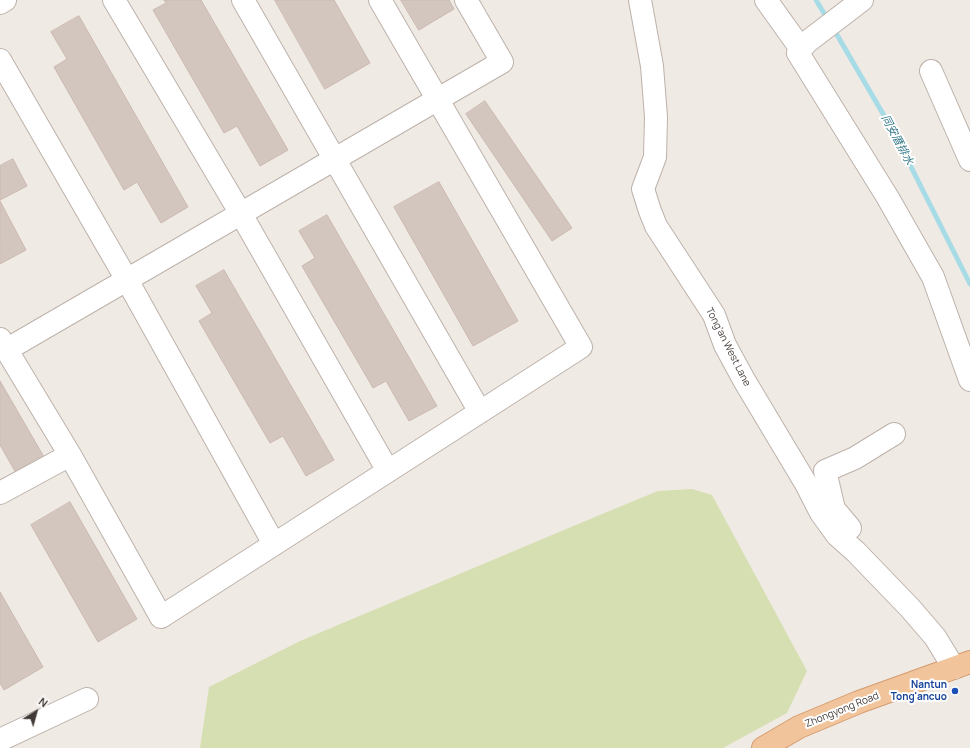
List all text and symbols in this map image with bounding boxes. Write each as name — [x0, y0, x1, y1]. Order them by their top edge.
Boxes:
water label: 同安厝排水 — [878, 113, 916, 167]
street label: Tong’an West Lane — [703, 306, 753, 388]
place label: Nantun Tong'ancuo — [891, 679, 947, 702]
marker: Nantun Tong'ancuo — [950, 686, 960, 696]
street label: Zhongyong Road — [803, 690, 881, 730]
north arrow — [16, 692, 56, 732]
text: N — [36, 694, 51, 710]

